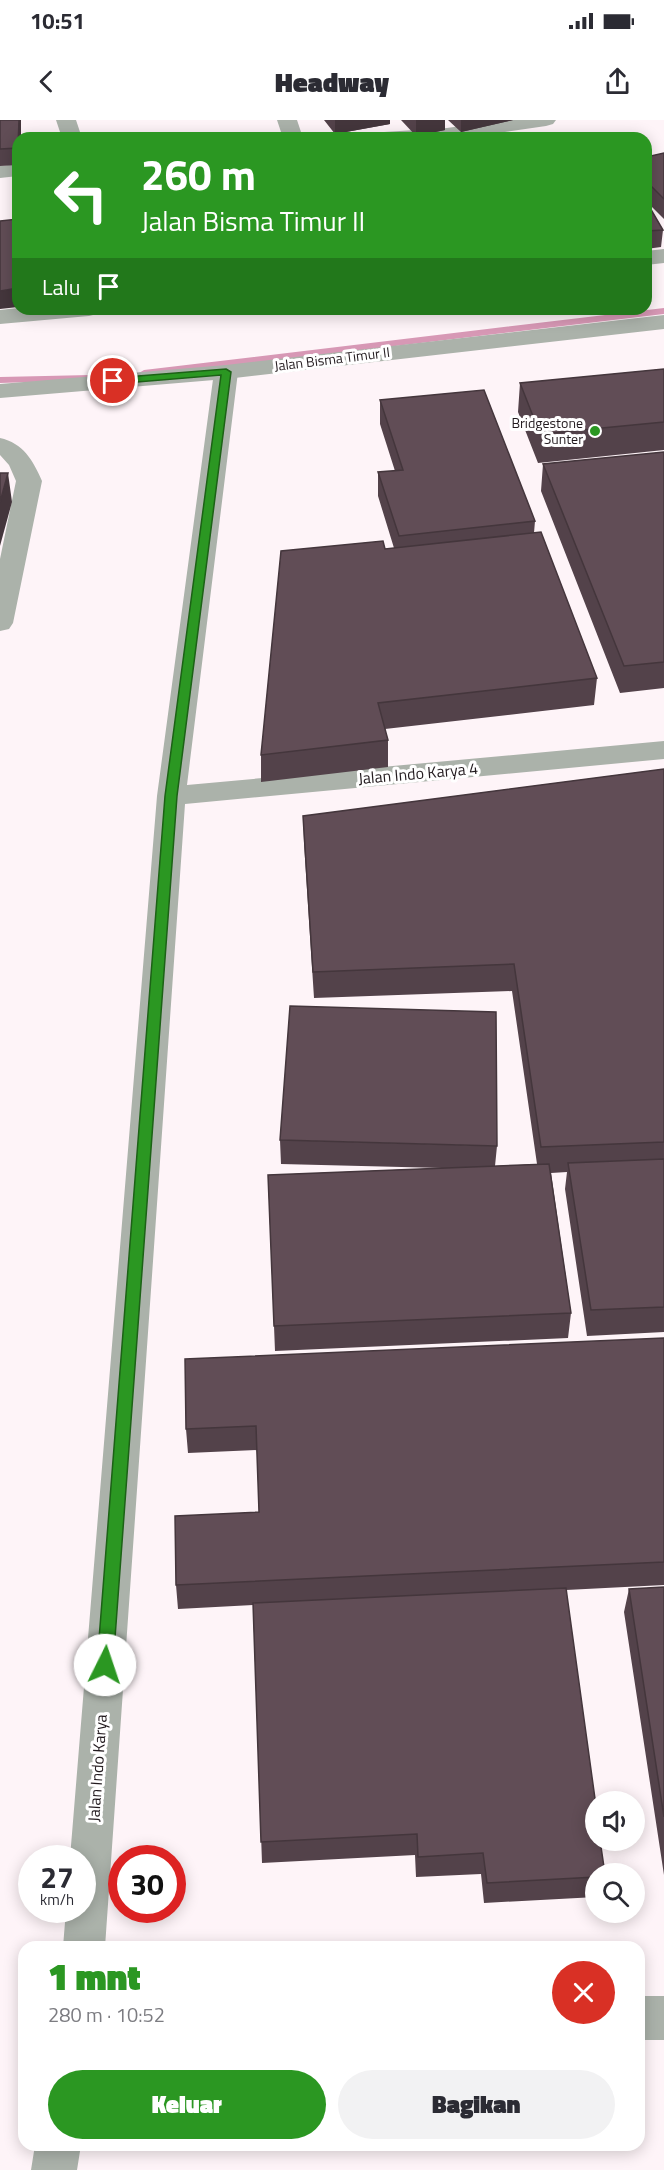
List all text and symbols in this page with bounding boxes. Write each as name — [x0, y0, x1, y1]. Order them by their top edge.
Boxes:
text: 10:51 — [30, 4, 85, 38]
text: Headway — [275, 61, 389, 102]
icon: back — [30, 65, 63, 98]
icon: share — [601, 65, 634, 98]
text: 260 m — [141, 142, 256, 206]
icon: left — [42, 156, 120, 234]
text: Jalan Bisma Timur II — [141, 200, 365, 241]
text: Lalu — [42, 270, 80, 304]
icon: arrive — [92, 270, 125, 303]
street label: Jalan Bisma Timur II — [273, 341, 391, 376]
pin — [87, 355, 138, 406]
icon: arrive — [96, 364, 129, 397]
place label: Bridgestone Sunter — [511, 412, 583, 449]
marker: Bridgestone Sunter — [588, 424, 602, 438]
street label: Jalan Indo Karya 4 — [357, 756, 479, 790]
position arrow — [73, 1633, 137, 1697]
street label: Jalan Indo Karya — [81, 1713, 113, 1823]
map controls — [585, 1791, 645, 1923]
button: sound — [585, 1791, 645, 1851]
speed limit sign: 30 — [108, 1845, 186, 1923]
text: 27 — [40, 1854, 74, 1900]
button: search — [585, 1863, 645, 1923]
text: km/h — [40, 1888, 74, 1911]
text: 1 mnt — [48, 1949, 141, 2004]
button: close — [552, 1961, 615, 2024]
text: 280 m · 10:52 — [48, 1999, 165, 2030]
button: Keluar — [48, 2070, 326, 2139]
button: Bagikan — [338, 2070, 615, 2139]

